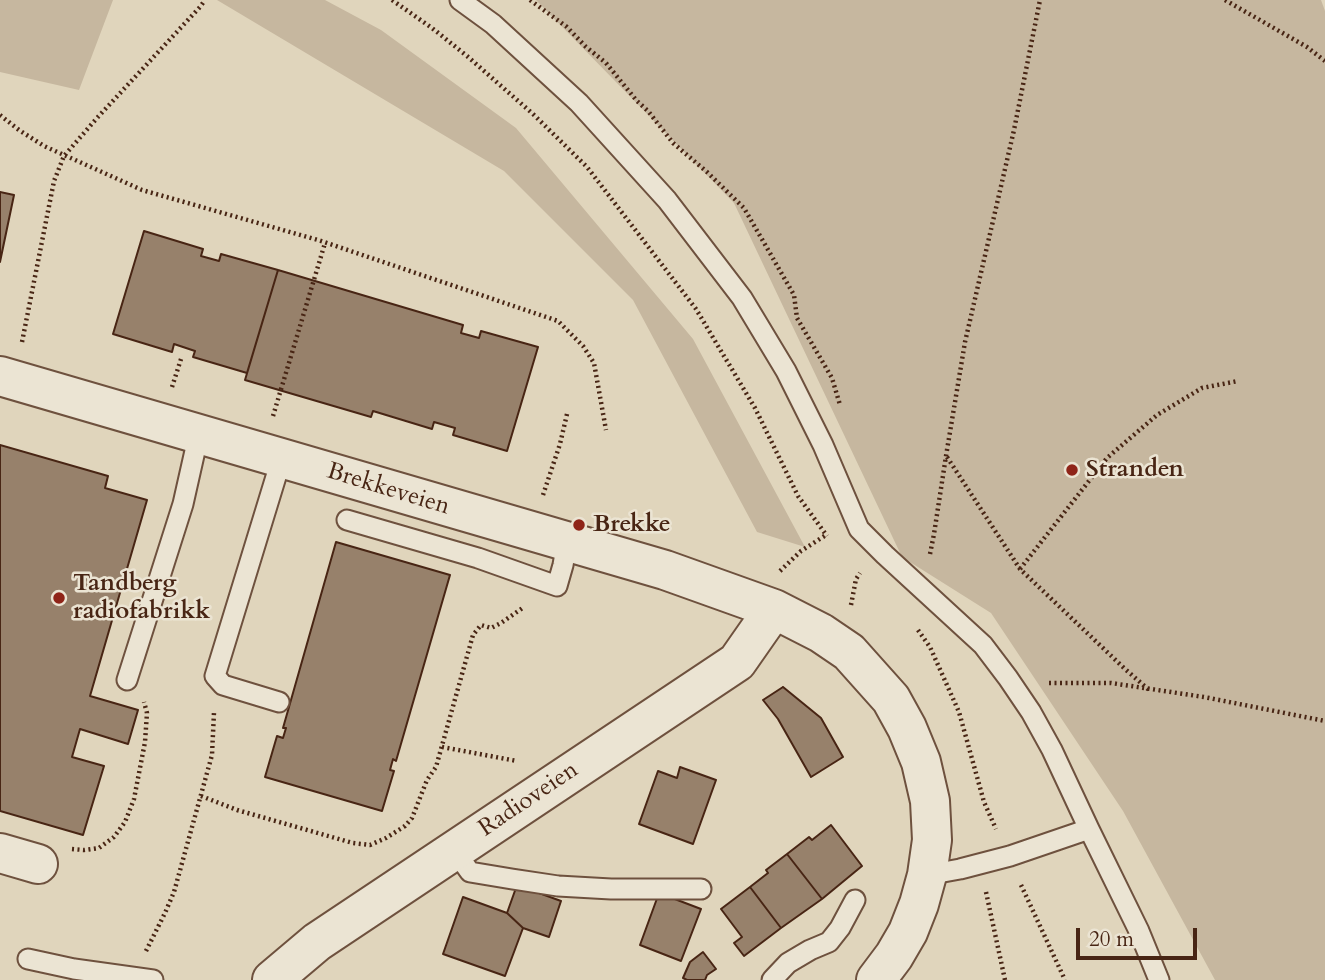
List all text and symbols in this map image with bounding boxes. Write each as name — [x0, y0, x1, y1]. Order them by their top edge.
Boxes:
place label: Stranden — [1086, 456, 1184, 484]
street label: Brekkeveien — [323, 458, 453, 522]
marker: Stranden — [1064, 462, 1080, 478]
place label: Brekke — [593, 511, 671, 539]
marker: Brekke — [571, 517, 587, 533]
place label: Tandberg radiofabrikk — [73, 570, 210, 626]
marker: Tandberg radiofabrikk — [51, 590, 67, 606]
street label: Radioveien — [474, 756, 584, 844]
scale bar — [1080, 914, 1201, 958]
text: 20 m — [1089, 925, 1134, 954]

